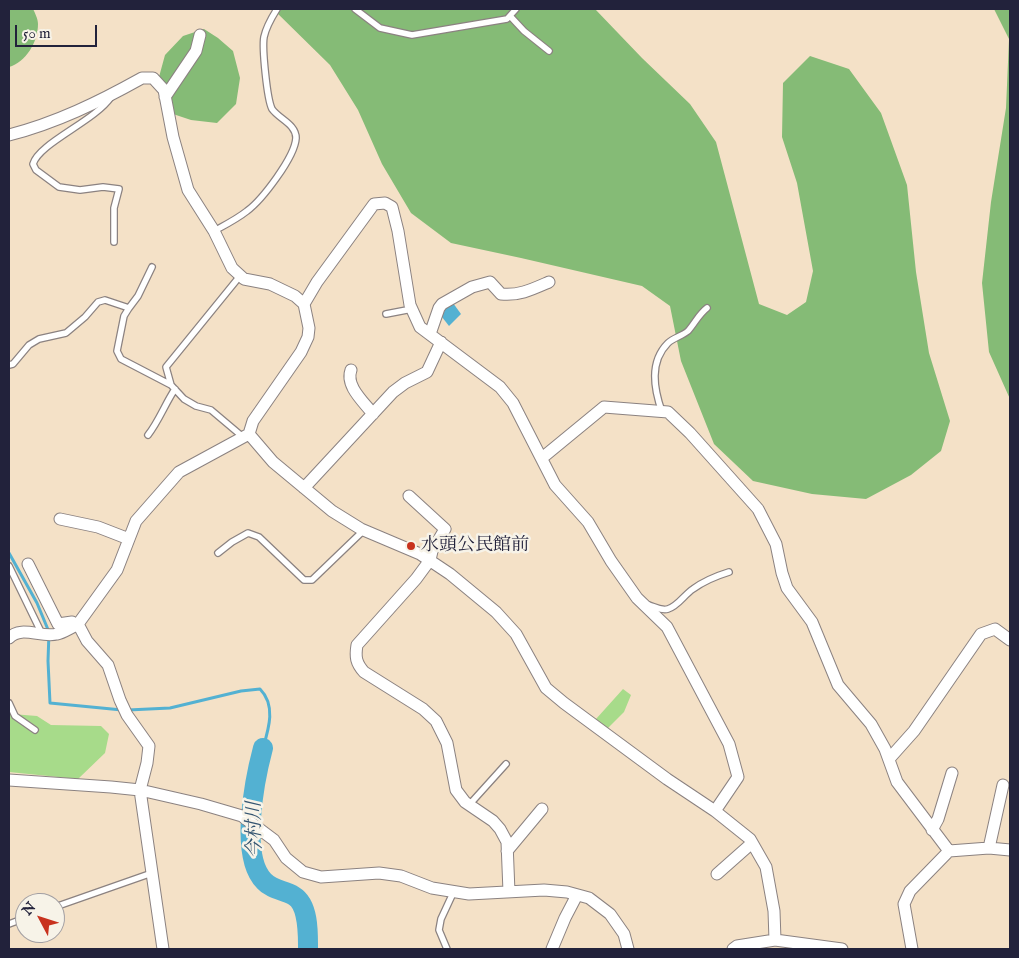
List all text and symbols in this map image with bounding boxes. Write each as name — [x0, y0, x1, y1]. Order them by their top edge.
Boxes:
scale bar — [18, 15, 100, 47]
text: 50 m — [23, 24, 51, 43]
place label: 水頭公民館前 — [421, 535, 529, 557]
marker: 水頭公民館前 — [405, 540, 417, 552]
water label: 今村川 — [244, 801, 268, 859]
north arrow — [15, 893, 65, 943]
text: N — [18, 899, 40, 919]

